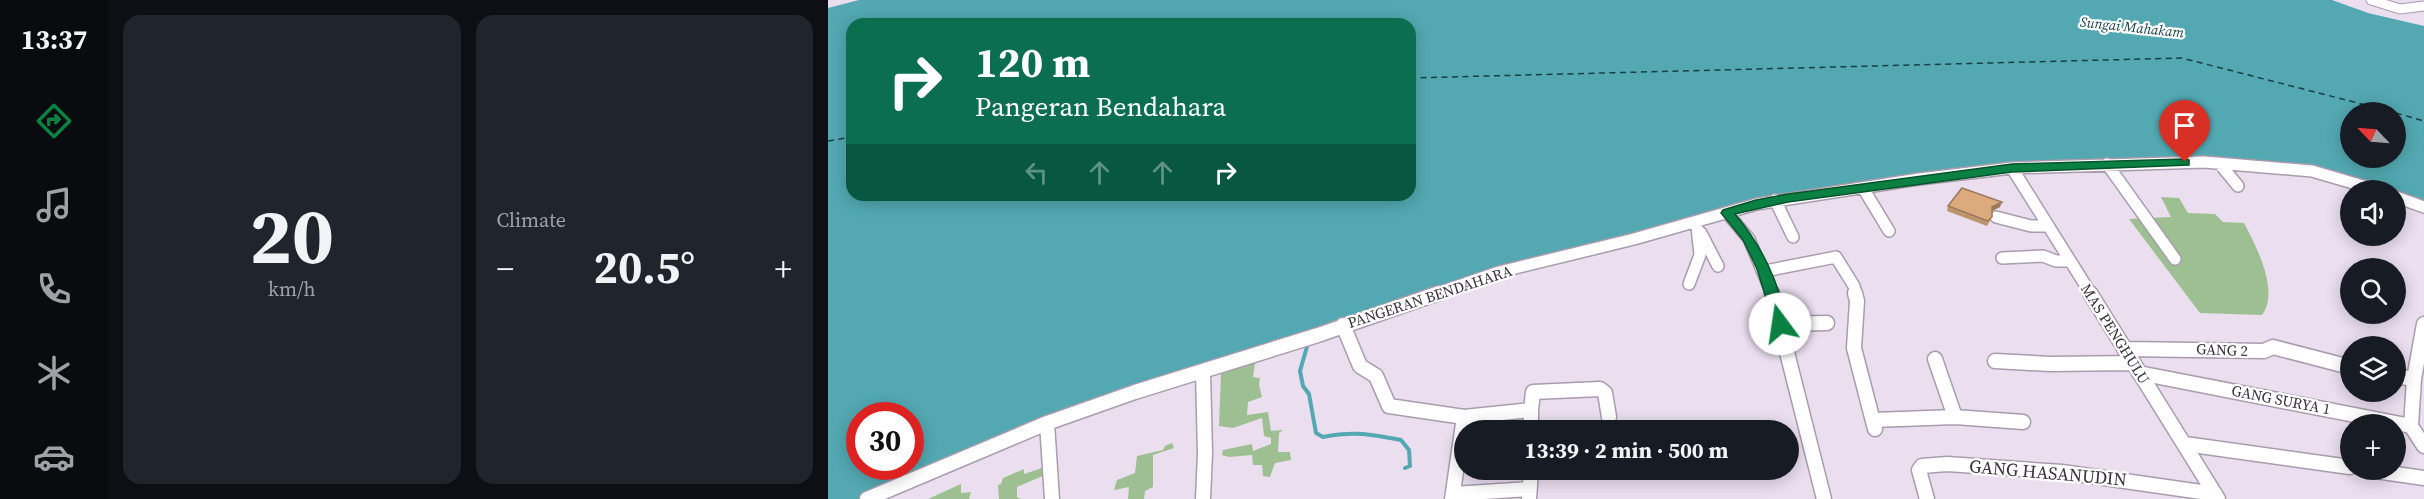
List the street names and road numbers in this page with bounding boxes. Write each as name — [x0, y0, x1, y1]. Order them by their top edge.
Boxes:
street label: PANGERAN BENDAHARA — [1345, 260, 1515, 333]
street label: MAS PENGHULU — [2076, 280, 2155, 388]
street label: GANG 2 — [2196, 338, 2248, 361]
street label: GANG SURYA 1 — [2230, 380, 2332, 419]
street label: GANG HASANUDIN — [1968, 453, 2128, 492]

